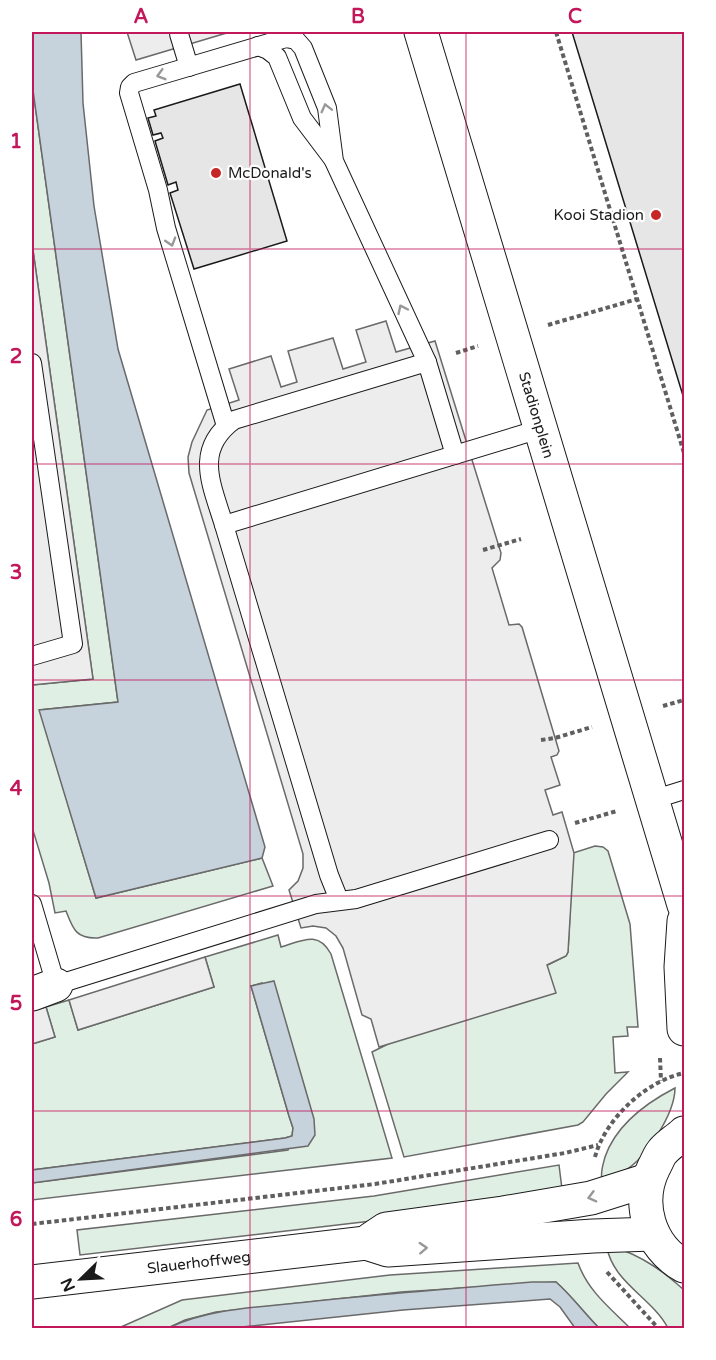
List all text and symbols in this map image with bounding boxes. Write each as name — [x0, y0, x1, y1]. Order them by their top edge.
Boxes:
text: A — [134, 5, 149, 29]
text: B — [351, 5, 365, 29]
text: C — [568, 5, 582, 29]
one-way arrow — [156, 68, 167, 80]
one-way arrow — [321, 103, 333, 114]
text: 1 — [10, 130, 22, 154]
place label: McDonald's — [228, 164, 312, 182]
marker: McDonald's — [209, 166, 223, 180]
place label: Kooi Stadion — [554, 206, 644, 224]
marker: Kooi Stadion — [649, 208, 663, 222]
one-way arrow — [164, 236, 176, 247]
one-way arrow — [398, 304, 410, 315]
text: 2 — [10, 345, 22, 369]
street label: Stadionplein — [515, 370, 558, 460]
text: 3 — [10, 561, 22, 585]
text: 4 — [10, 777, 23, 801]
text: 5 — [10, 992, 22, 1016]
one-way arrow — [587, 1190, 597, 1203]
text: 6 — [10, 1208, 22, 1232]
one-way arrow — [419, 1241, 428, 1254]
street label: Slauerhoffweg — [146, 1248, 252, 1277]
north arrow — [51, 1249, 111, 1309]
text: N — [56, 1275, 80, 1295]

